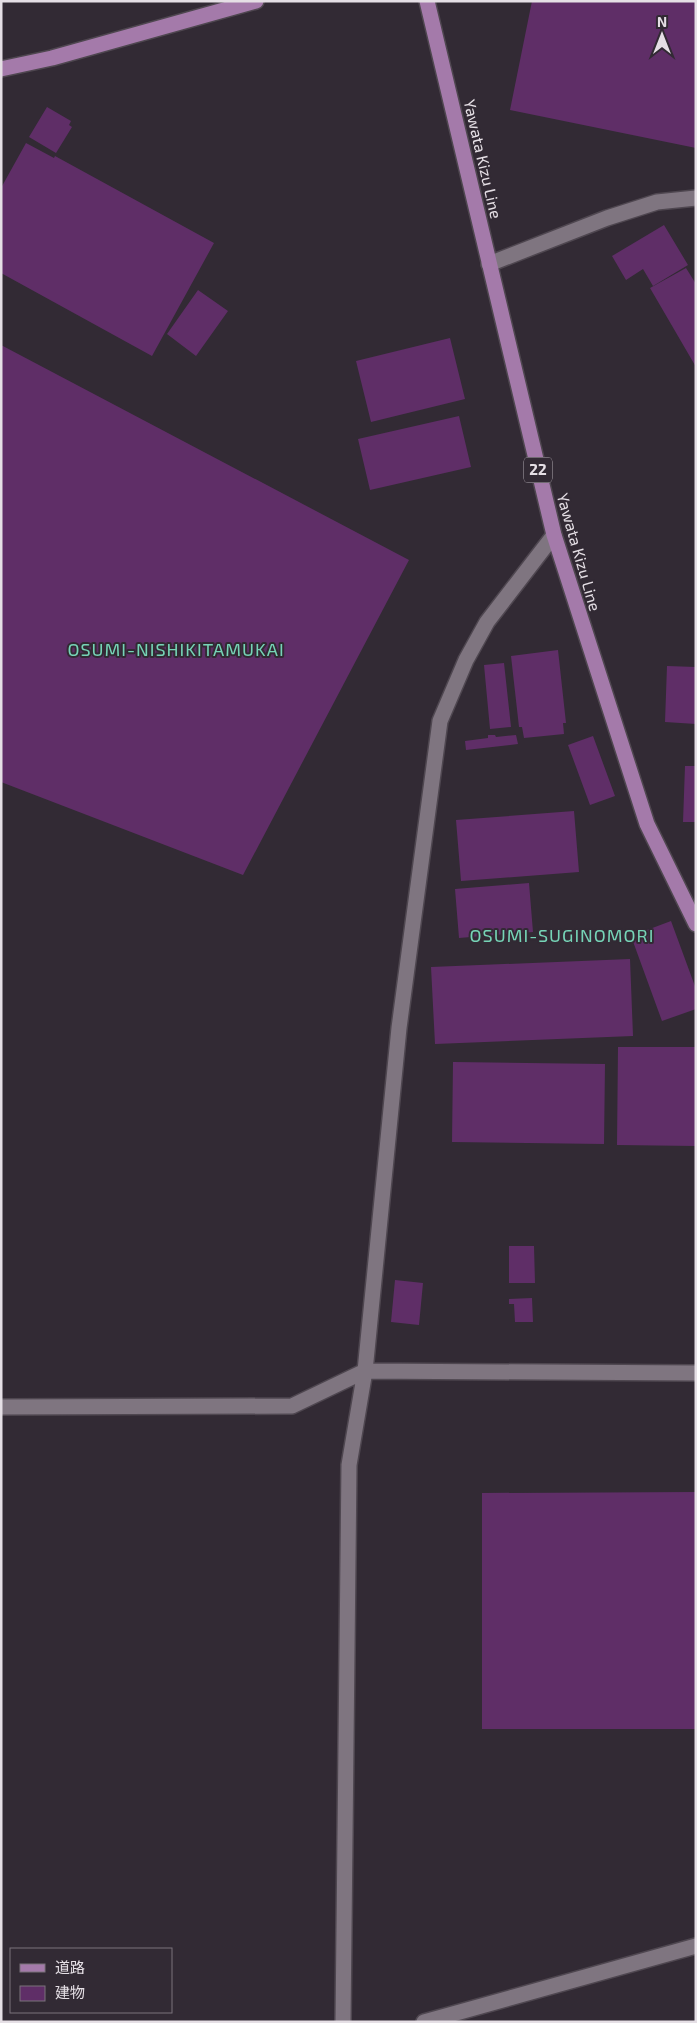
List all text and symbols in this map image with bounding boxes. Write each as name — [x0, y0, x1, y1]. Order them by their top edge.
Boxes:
north arrow — [637, 10, 687, 60]
text: N — [657, 13, 667, 30]
street label: Yawata Kizu Line — [461, 97, 506, 220]
road number: 22 — [524, 458, 552, 482]
street label: Yawata Kizu Line — [554, 491, 605, 613]
district label: OSUMI-NISHIKITAMUKAI — [67, 638, 285, 660]
district label: OSUMI-SUGINOMORI — [470, 924, 654, 946]
legend — [10, 1948, 172, 2013]
text: 道路 — [55, 1958, 85, 1976]
text: 建物 — [55, 1983, 85, 2001]

